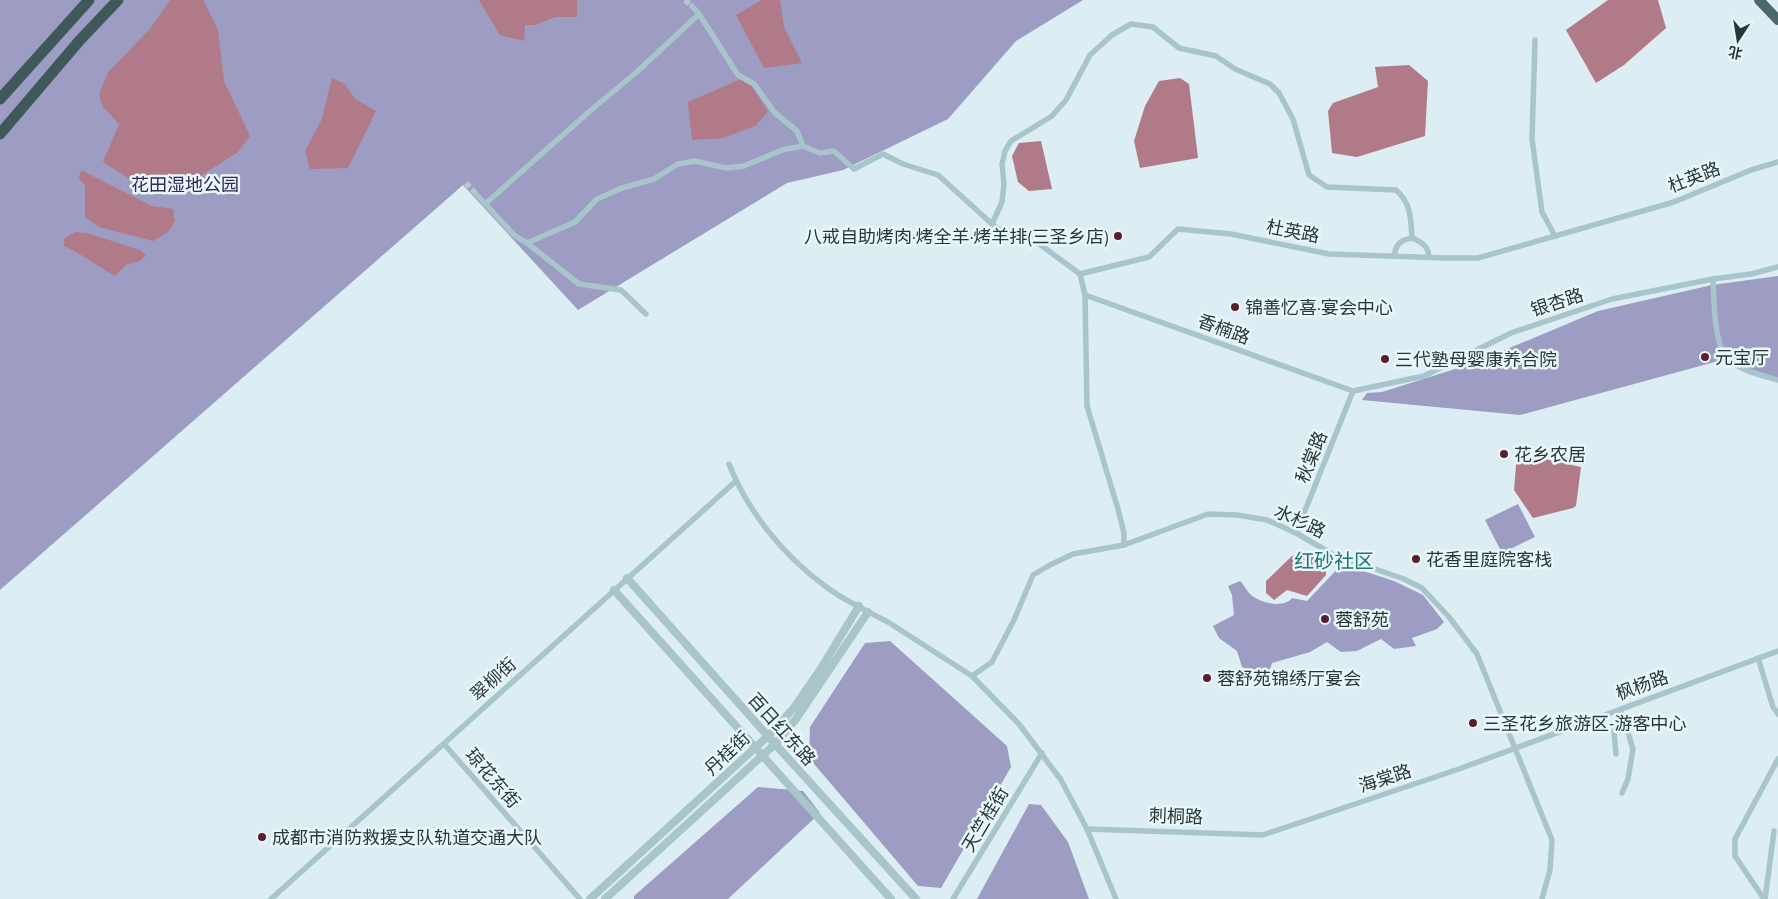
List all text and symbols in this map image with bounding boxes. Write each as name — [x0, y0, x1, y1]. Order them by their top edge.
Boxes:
north arrow — [1713, 15, 1763, 65]
text: 北 — [1727, 42, 1744, 63]
street label: 杜英路 — [1665, 157, 1723, 197]
park label: 花田湿地公园 — [131, 173, 239, 196]
street label: 杜英路 — [1264, 215, 1322, 247]
place label: 八戒自助烤肉·烤全羊·烤羊排(三圣乡店) — [804, 225, 1109, 248]
marker: 八戒自助烤肉·烤全羊·烤羊排(三圣乡店) — [1112, 230, 1124, 242]
street label: 银杏路 — [1528, 283, 1586, 321]
place label: 锦善忆喜·宴会中心 — [1245, 296, 1393, 319]
marker: 锦善忆喜·宴会中心 — [1229, 301, 1241, 313]
street label: 香楠路 — [1195, 309, 1253, 349]
place label: 元宝厅 — [1715, 346, 1769, 369]
place label: 三代塾母婴康养合院 — [1395, 348, 1557, 371]
marker: 元宝厅 — [1699, 351, 1711, 363]
marker: 三代塾母婴康养合院 — [1379, 353, 1391, 365]
street label: 秋棠路 — [1290, 428, 1332, 486]
place label: 花乡农居 — [1514, 443, 1586, 466]
marker: 花乡农居 — [1498, 448, 1510, 460]
street label: 水杉路 — [1271, 499, 1329, 543]
district label: 红砂社区 — [1294, 548, 1374, 574]
place label: 花香里庭院客栈 — [1426, 548, 1552, 571]
marker: 花香里庭院客栈 — [1410, 553, 1422, 565]
place label: 蓉舒苑 — [1335, 608, 1389, 631]
marker: 蓉舒苑 — [1319, 613, 1331, 625]
street label: 翠柳街 — [465, 652, 521, 706]
street label: 枫杨路 — [1613, 665, 1671, 705]
place label: 蓉舒苑锦绣厅宴会 — [1217, 667, 1361, 690]
marker: 蓉舒苑锦绣厅宴会 — [1201, 672, 1213, 684]
street label: 百日红东路 — [743, 688, 821, 770]
place label: 三圣花乡旅游区-游客中心 — [1483, 712, 1686, 735]
marker: 三圣花乡旅游区-游客中心 — [1467, 717, 1479, 729]
street label: 丹桂街 — [699, 726, 755, 780]
street label: 琼花东街 — [461, 743, 525, 813]
street label: 海棠路 — [1356, 759, 1414, 797]
street label: 天竺桂街 — [957, 782, 1013, 856]
street label: 刺桐路 — [1149, 804, 1203, 828]
place label: 成都市消防救援支队轨道交通大队 — [272, 826, 542, 849]
marker: 成都市消防救援支队轨道交通大队 — [256, 831, 268, 843]

